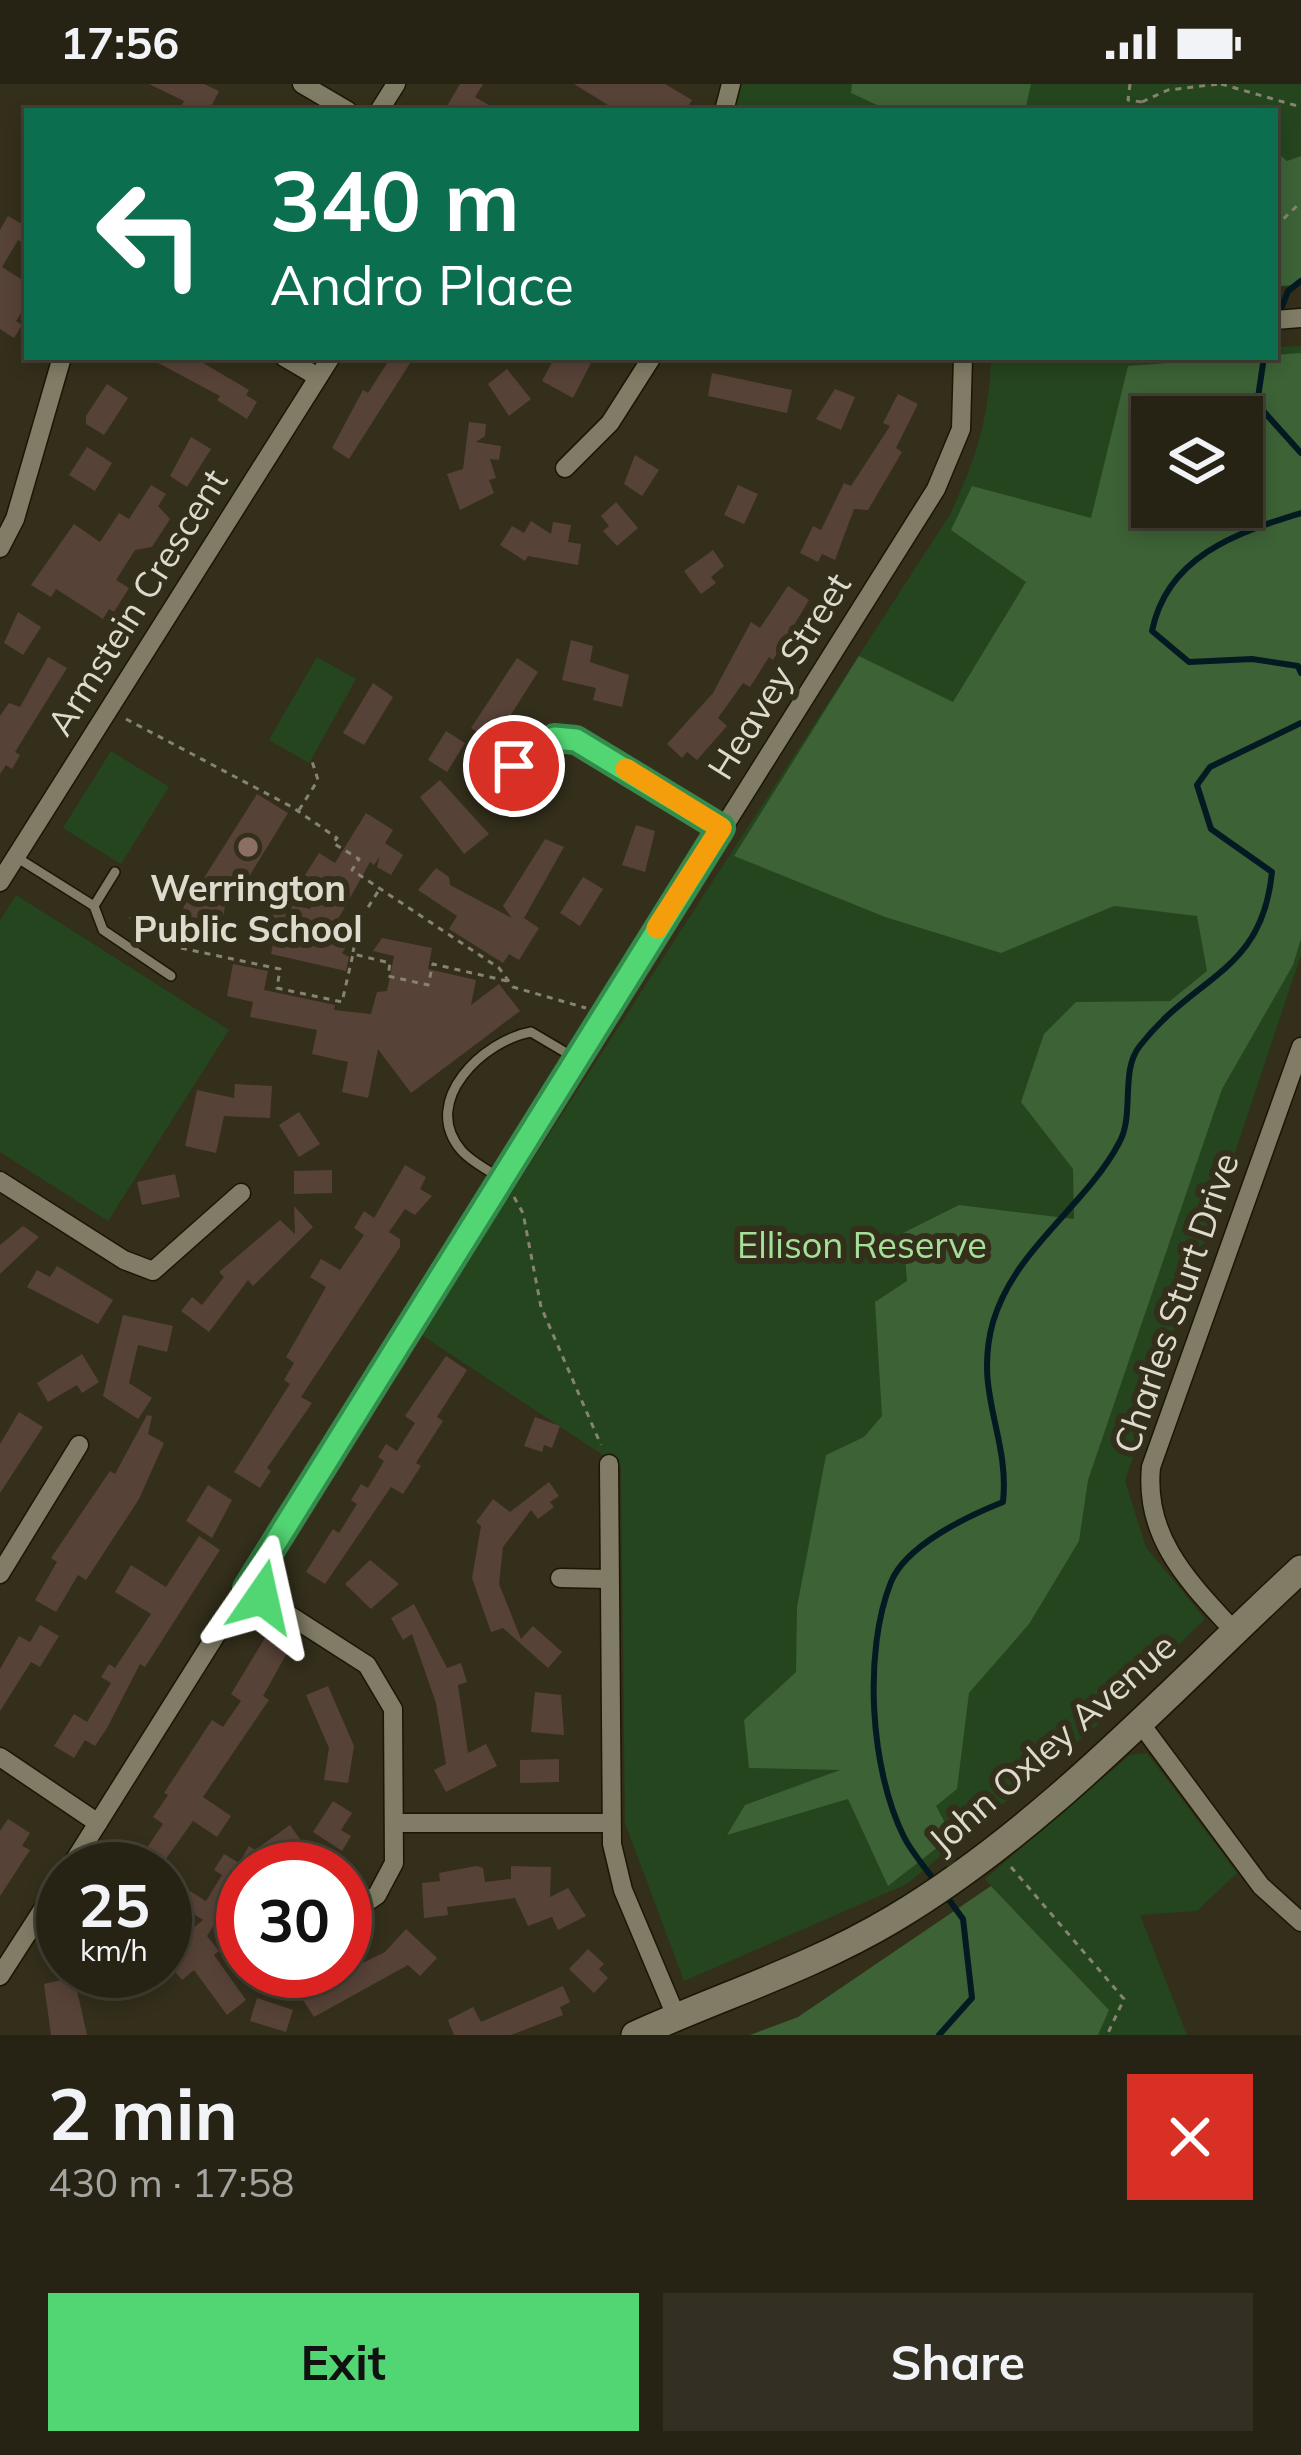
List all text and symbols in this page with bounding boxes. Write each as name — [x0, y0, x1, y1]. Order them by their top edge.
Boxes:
text: 17:56 — [60, 14, 179, 70]
text: 340 m — [270, 147, 520, 252]
icon: left — [72, 156, 228, 312]
text: Andro Place — [270, 251, 574, 319]
map controls — [1131, 396, 1263, 528]
button: layers — [1131, 396, 1263, 528]
street label: Armstein Crescent — [37, 460, 237, 743]
street label: Heavey Street — [697, 564, 860, 787]
pin — [463, 715, 565, 817]
icon: arrive — [481, 733, 547, 799]
marker: Werrington Public School — [235, 834, 261, 860]
place label: Werrington Public School — [133, 865, 363, 951]
street label: Charles Sturt Drive — [1103, 1147, 1248, 1459]
park label: Ellison Reserve — [737, 1222, 987, 1267]
position arrow — [199, 1534, 325, 1660]
street label: John Oxley Avenue — [919, 1623, 1184, 1862]
speed limit sign: 30 — [216, 1842, 372, 1998]
text: 25 — [78, 1867, 150, 1942]
text: km/h — [80, 1931, 148, 1969]
text: 2 min — [48, 2068, 238, 2158]
button: close — [1127, 2074, 1253, 2200]
text: 430 m · 17:58 — [48, 2158, 294, 2207]
button: Exit — [48, 2293, 639, 2431]
button: Share — [663, 2293, 1253, 2431]

